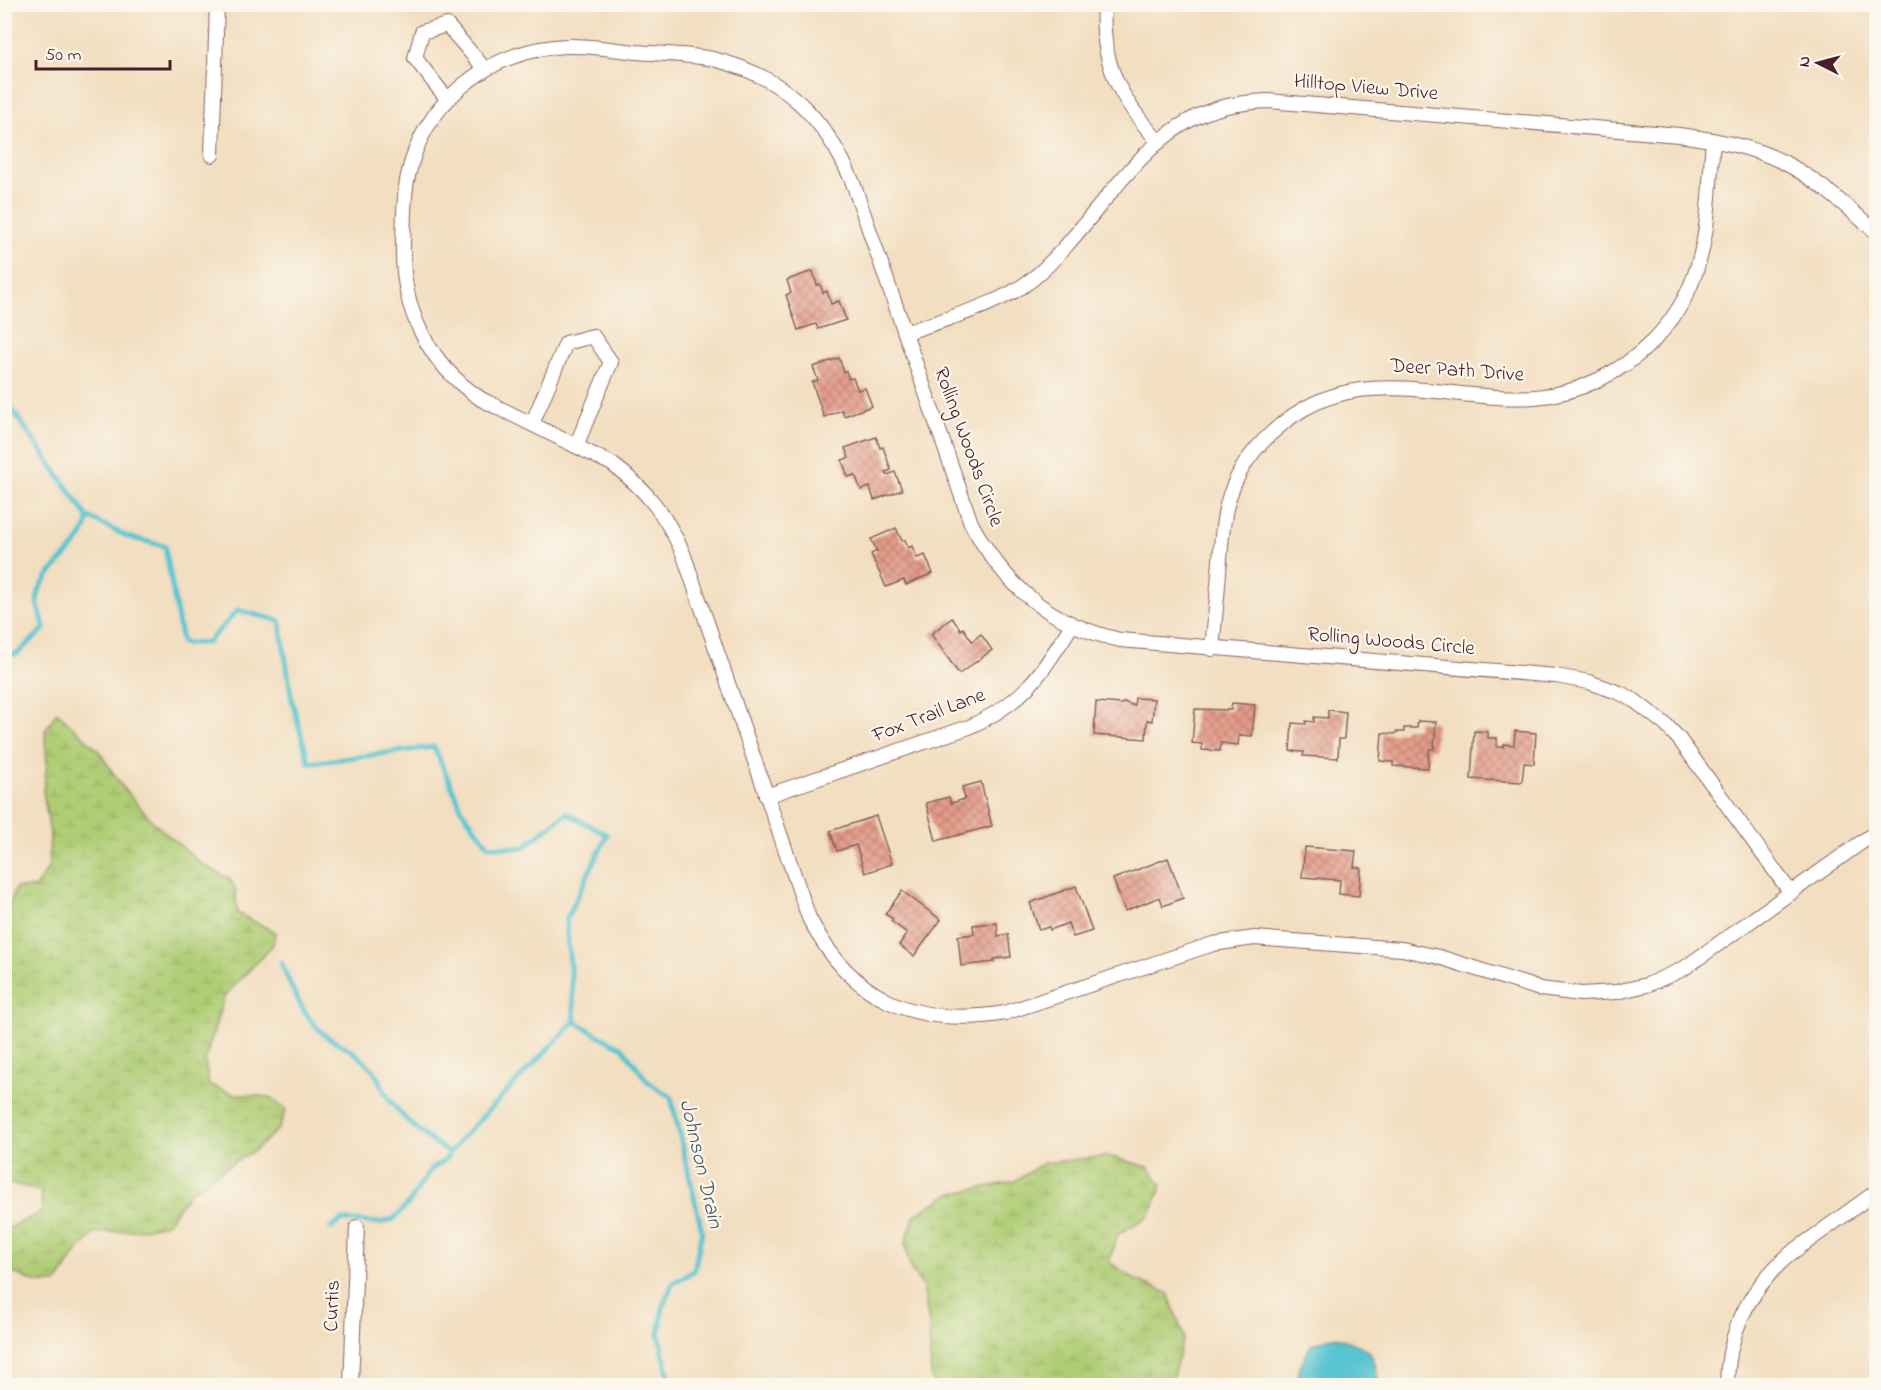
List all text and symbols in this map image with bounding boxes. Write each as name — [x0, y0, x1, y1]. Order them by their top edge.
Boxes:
scale bar — [36, 33, 170, 71]
north arrow — [1788, 33, 1848, 93]
text: 50 m — [45, 43, 82, 69]
text: N — [1793, 55, 1818, 68]
street label: Hilltop View Drive — [1293, 67, 1440, 109]
street label: Deer Path Drive — [1388, 351, 1526, 391]
street label: Rolling Woods Circle — [923, 363, 1011, 532]
street label: Rolling Woods Circle — [1306, 620, 1476, 666]
street label: Fox Trail Lane — [867, 681, 990, 752]
water label: Johnson Drain — [670, 1096, 731, 1233]
street label: Curtis — [317, 1280, 349, 1332]

